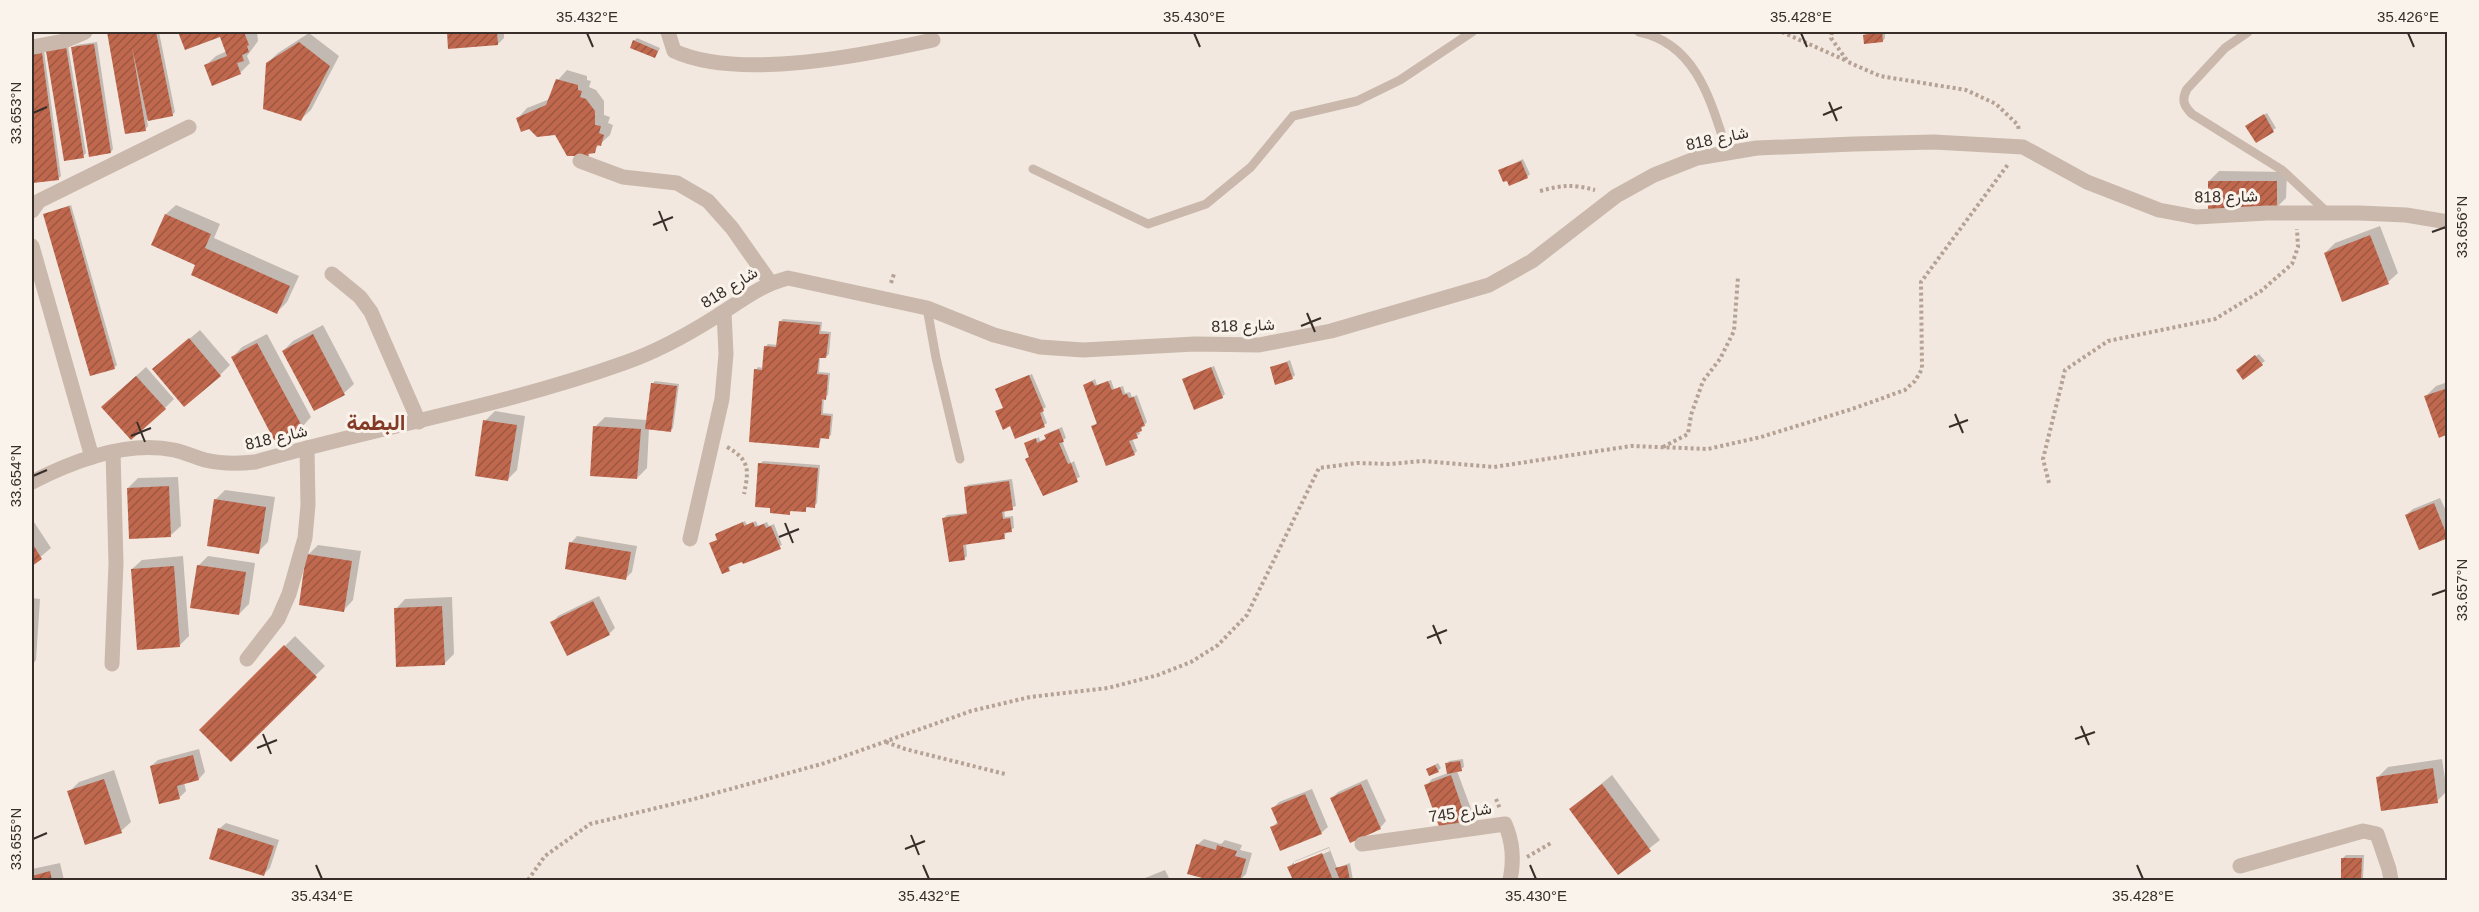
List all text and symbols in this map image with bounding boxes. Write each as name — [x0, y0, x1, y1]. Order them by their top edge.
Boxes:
text: 35.432°E — [556, 8, 618, 25]
text: 35.430°E — [1163, 8, 1225, 25]
text: 35.428°E — [1770, 8, 1832, 25]
text: 35.426°E — [2377, 8, 2439, 25]
text: 33.653°N — [7, 82, 24, 144]
street label: شارع 818 — [1684, 124, 1750, 156]
street label: شارع 818 — [2194, 187, 2258, 209]
text: 33.656°N — [2453, 196, 2470, 258]
street label: شارع 818 — [698, 263, 762, 314]
street label: شارع 818 — [1211, 316, 1275, 338]
district label: البطمة — [346, 410, 406, 436]
street label: شارع 818 — [243, 422, 310, 456]
text: 33.654°N — [7, 445, 24, 507]
text: 33.657°N — [2453, 559, 2470, 621]
street label: شارع 745 — [1428, 800, 1493, 828]
text: 33.655°N — [7, 808, 24, 870]
text: 35.434°E — [291, 887, 353, 904]
text: 35.432°E — [898, 887, 960, 904]
text: 35.430°E — [1505, 887, 1567, 904]
text: 35.428°E — [2112, 887, 2174, 904]

